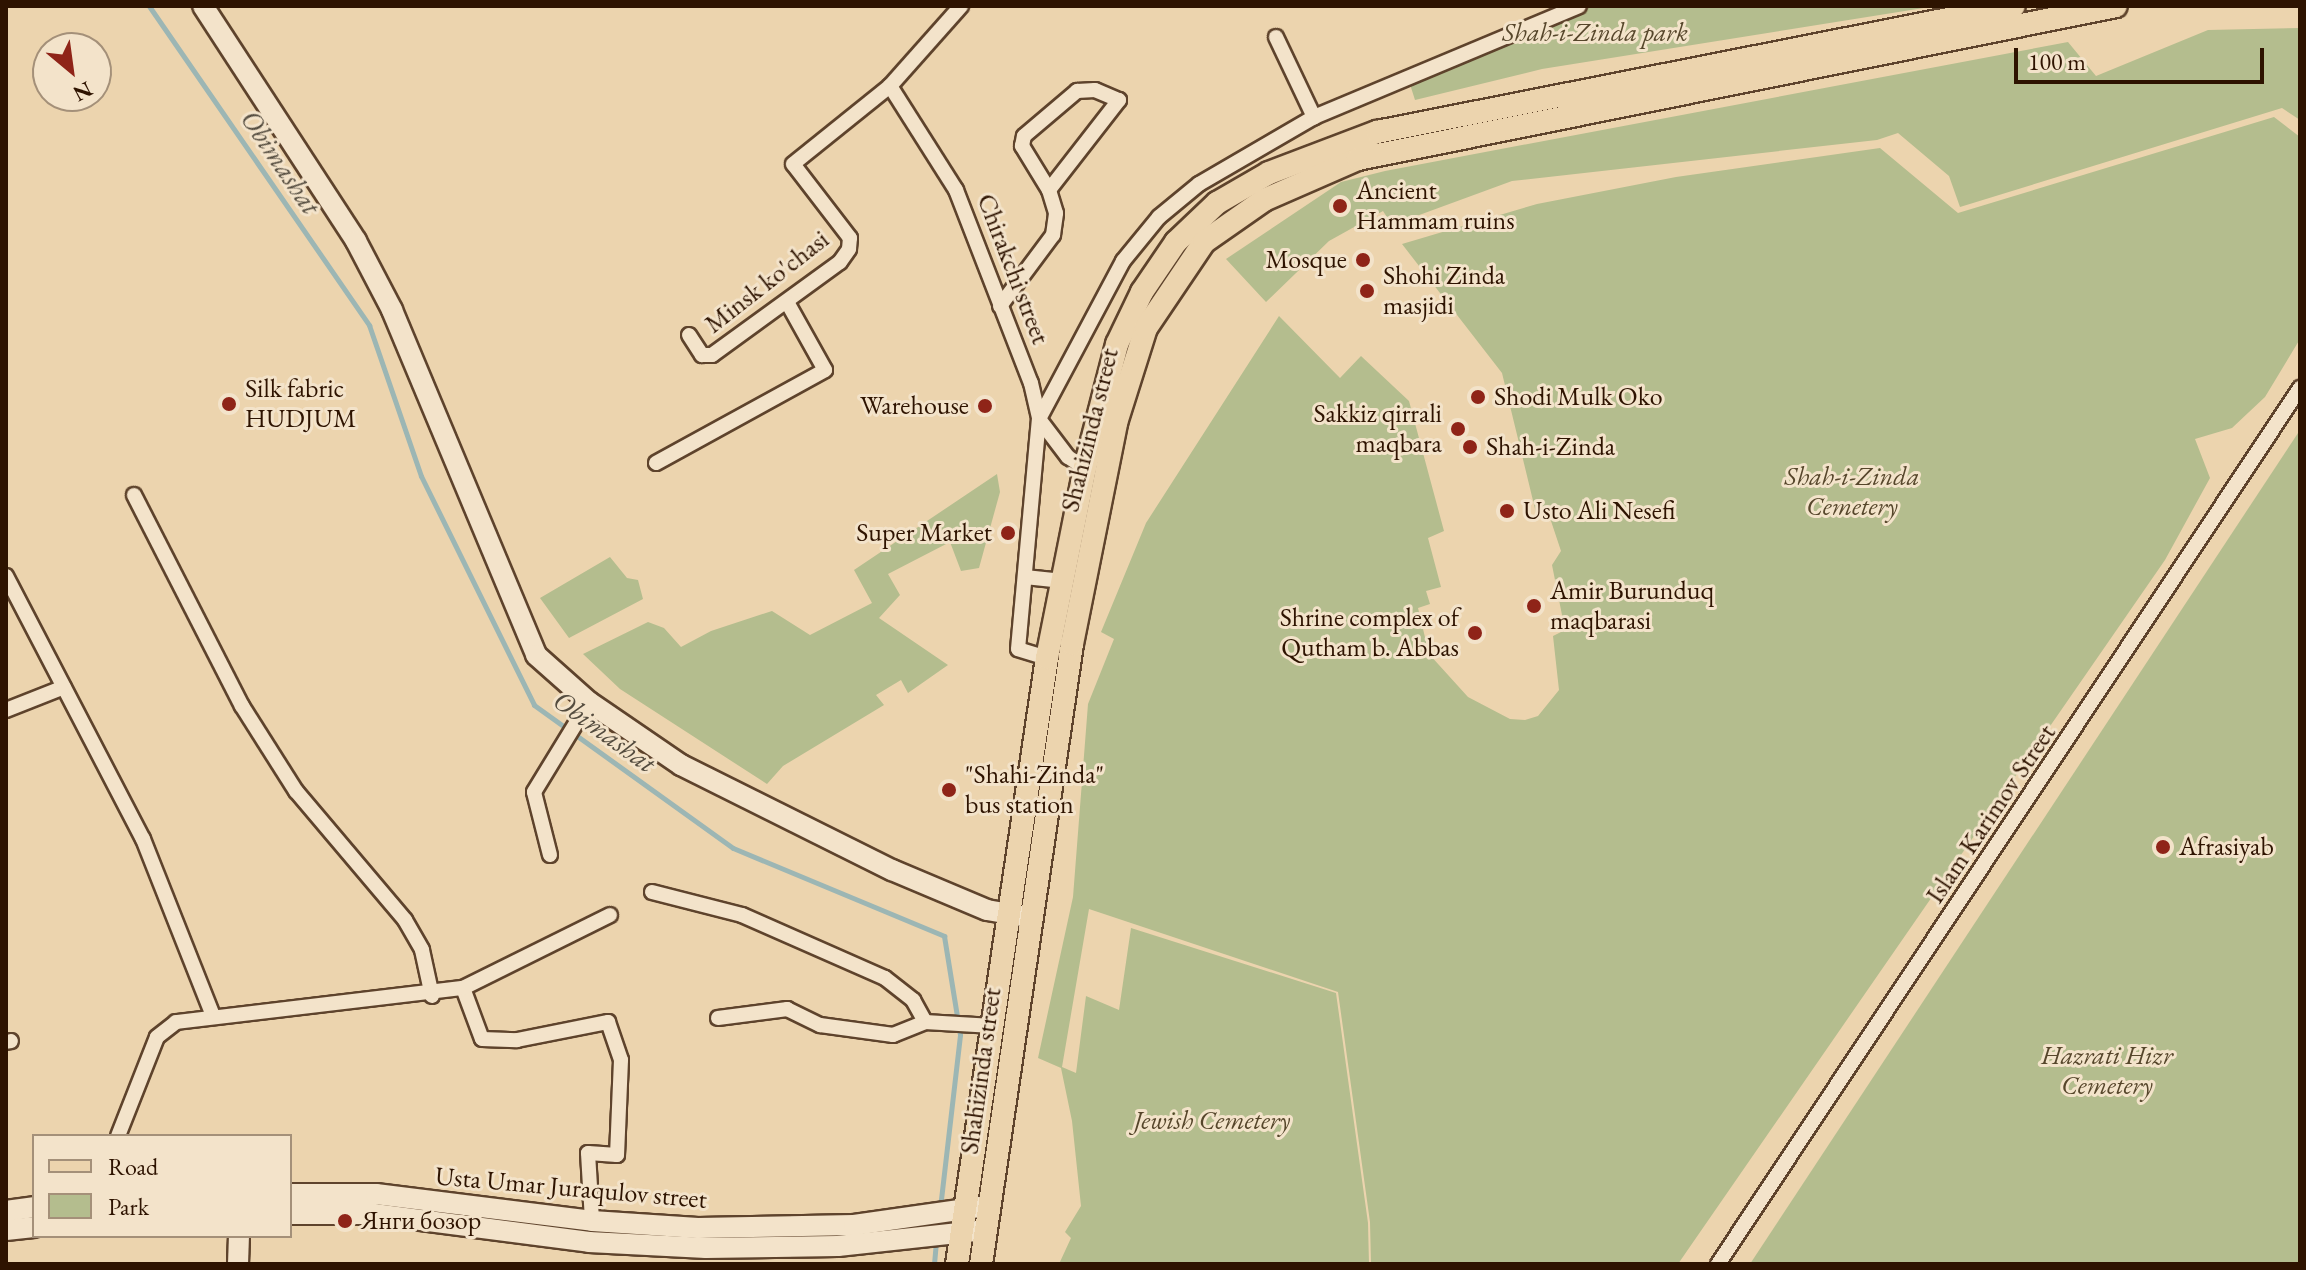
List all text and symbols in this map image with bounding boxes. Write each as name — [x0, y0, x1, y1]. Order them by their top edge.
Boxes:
park label: Shah-i-Zinda park — [1502, 17, 1688, 49]
north arrow — [32, 32, 112, 112]
scale bar — [2018, 32, 2268, 82]
text: 100 m — [2028, 46, 2086, 77]
text: N — [68, 75, 98, 109]
water label: Obimashat — [234, 103, 328, 221]
place label: Ancient Hammam ruins — [1356, 175, 1515, 236]
street label: Chirakchi street — [970, 189, 1056, 349]
marker: Ancient Hammam ruins — [1331, 197, 1349, 215]
street label: Minsk ko'chasi — [699, 224, 835, 340]
place label: Mosque — [1265, 244, 1347, 276]
marker: Mosque — [1354, 251, 1372, 269]
place label: Shohi Zinda masjidi — [1383, 260, 1505, 322]
marker: Shohi Zinda masjidi — [1358, 282, 1376, 300]
street label: Shahizinda street — [1055, 345, 1125, 515]
place label: Silk fabric HUDJUM — [245, 373, 356, 434]
place label: Shodi Mulk Oko — [1494, 381, 1663, 413]
marker: Shodi Mulk Oko — [1469, 388, 1487, 406]
place label: Warehouse — [860, 390, 969, 422]
marker: Silk fabric HUDJUM — [220, 395, 238, 413]
marker: Warehouse — [976, 397, 994, 415]
place label: Sakkiz qirrali maqbara — [1313, 398, 1442, 460]
marker: Sakkiz qirrali maqbara — [1449, 420, 1467, 438]
place label: Shah-i-Zinda — [1486, 431, 1615, 463]
marker: Shah-i-Zinda — [1461, 438, 1479, 456]
park label: Shah-i-Zinda Cemetery — [1785, 461, 1919, 522]
place label: Usto Ali Nesefi — [1523, 495, 1675, 527]
marker: Usto Ali Nesefi — [1498, 502, 1516, 520]
place label: Super Market — [856, 517, 992, 549]
marker: Super Market — [999, 524, 1017, 542]
place label: Amir Burunduq maqbarasi — [1550, 575, 1714, 636]
marker: Amir Burunduq maqbarasi — [1525, 597, 1543, 615]
place label: Shrine complex of Qutham b. Abbas — [1280, 602, 1459, 664]
marker: Shrine complex of Qutham b. Abbas — [1466, 624, 1484, 642]
water label: Obimashat — [547, 683, 663, 779]
street label: Islam Karimov Street — [1920, 719, 2062, 909]
place label: "Shahi-Zinda" bus station — [965, 759, 1104, 820]
marker: "Shahi-Zinda" bus station — [940, 781, 958, 799]
place label: Afrasiyab — [2179, 831, 2274, 863]
marker: Afrasiyab — [2154, 838, 2172, 856]
street label: Shahizinda street — [954, 986, 1008, 1156]
park label: Hazrati Hizr Cemetery — [2041, 1040, 2173, 1102]
park label: Jewish Cemetery — [1134, 1105, 1290, 1137]
legend — [32, 1134, 292, 1238]
text: Road — [108, 1151, 158, 1182]
street label: Usta Umar Juraqulov street — [434, 1161, 708, 1215]
text: Park — [108, 1191, 149, 1222]
place label: Янги бозор — [361, 1205, 481, 1237]
marker: Янги бозор — [336, 1212, 354, 1230]

